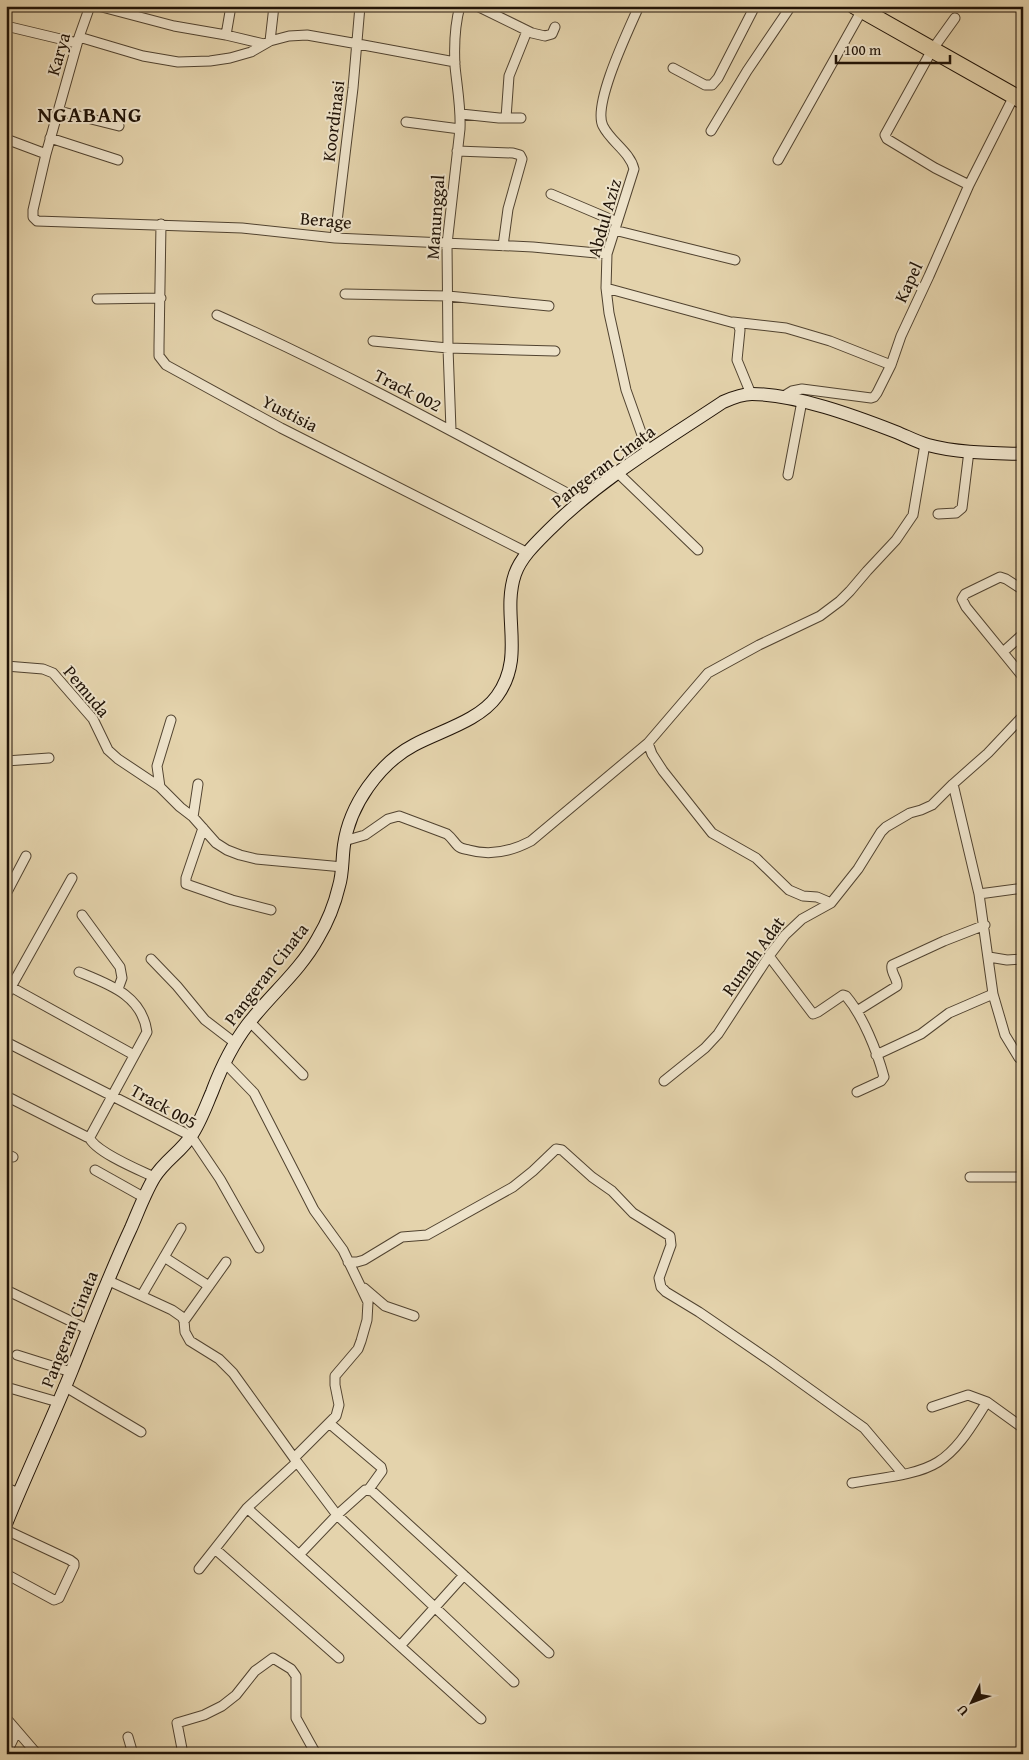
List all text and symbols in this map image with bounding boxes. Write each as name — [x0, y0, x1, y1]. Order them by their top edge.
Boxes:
street label: Karya — [39, 29, 77, 79]
scale bar — [836, 32, 950, 64]
text: 100 m — [844, 39, 882, 60]
street label: Koordinasi — [315, 79, 351, 163]
district label: NGABANG — [38, 98, 142, 130]
street label: Manunggal — [419, 174, 451, 260]
street label: Abdul Aziz — [580, 176, 628, 260]
street label: Berage — [299, 204, 353, 236]
street label: Kapel — [887, 257, 929, 307]
street label: Track 002 — [370, 361, 446, 419]
street label: Yustisia — [257, 387, 323, 439]
street label: Pangeran Cinata — [545, 418, 661, 514]
street label: Pemuda — [57, 659, 117, 723]
street label: Rumah Adat — [715, 910, 792, 1001]
street label: Pangeran Cinata — [217, 917, 315, 1031]
street label: Track 005 — [126, 1077, 202, 1135]
street label: Pangeran Cinata — [33, 1266, 105, 1391]
north arrow — [946, 1678, 996, 1728]
text: U — [951, 1700, 973, 1721]

